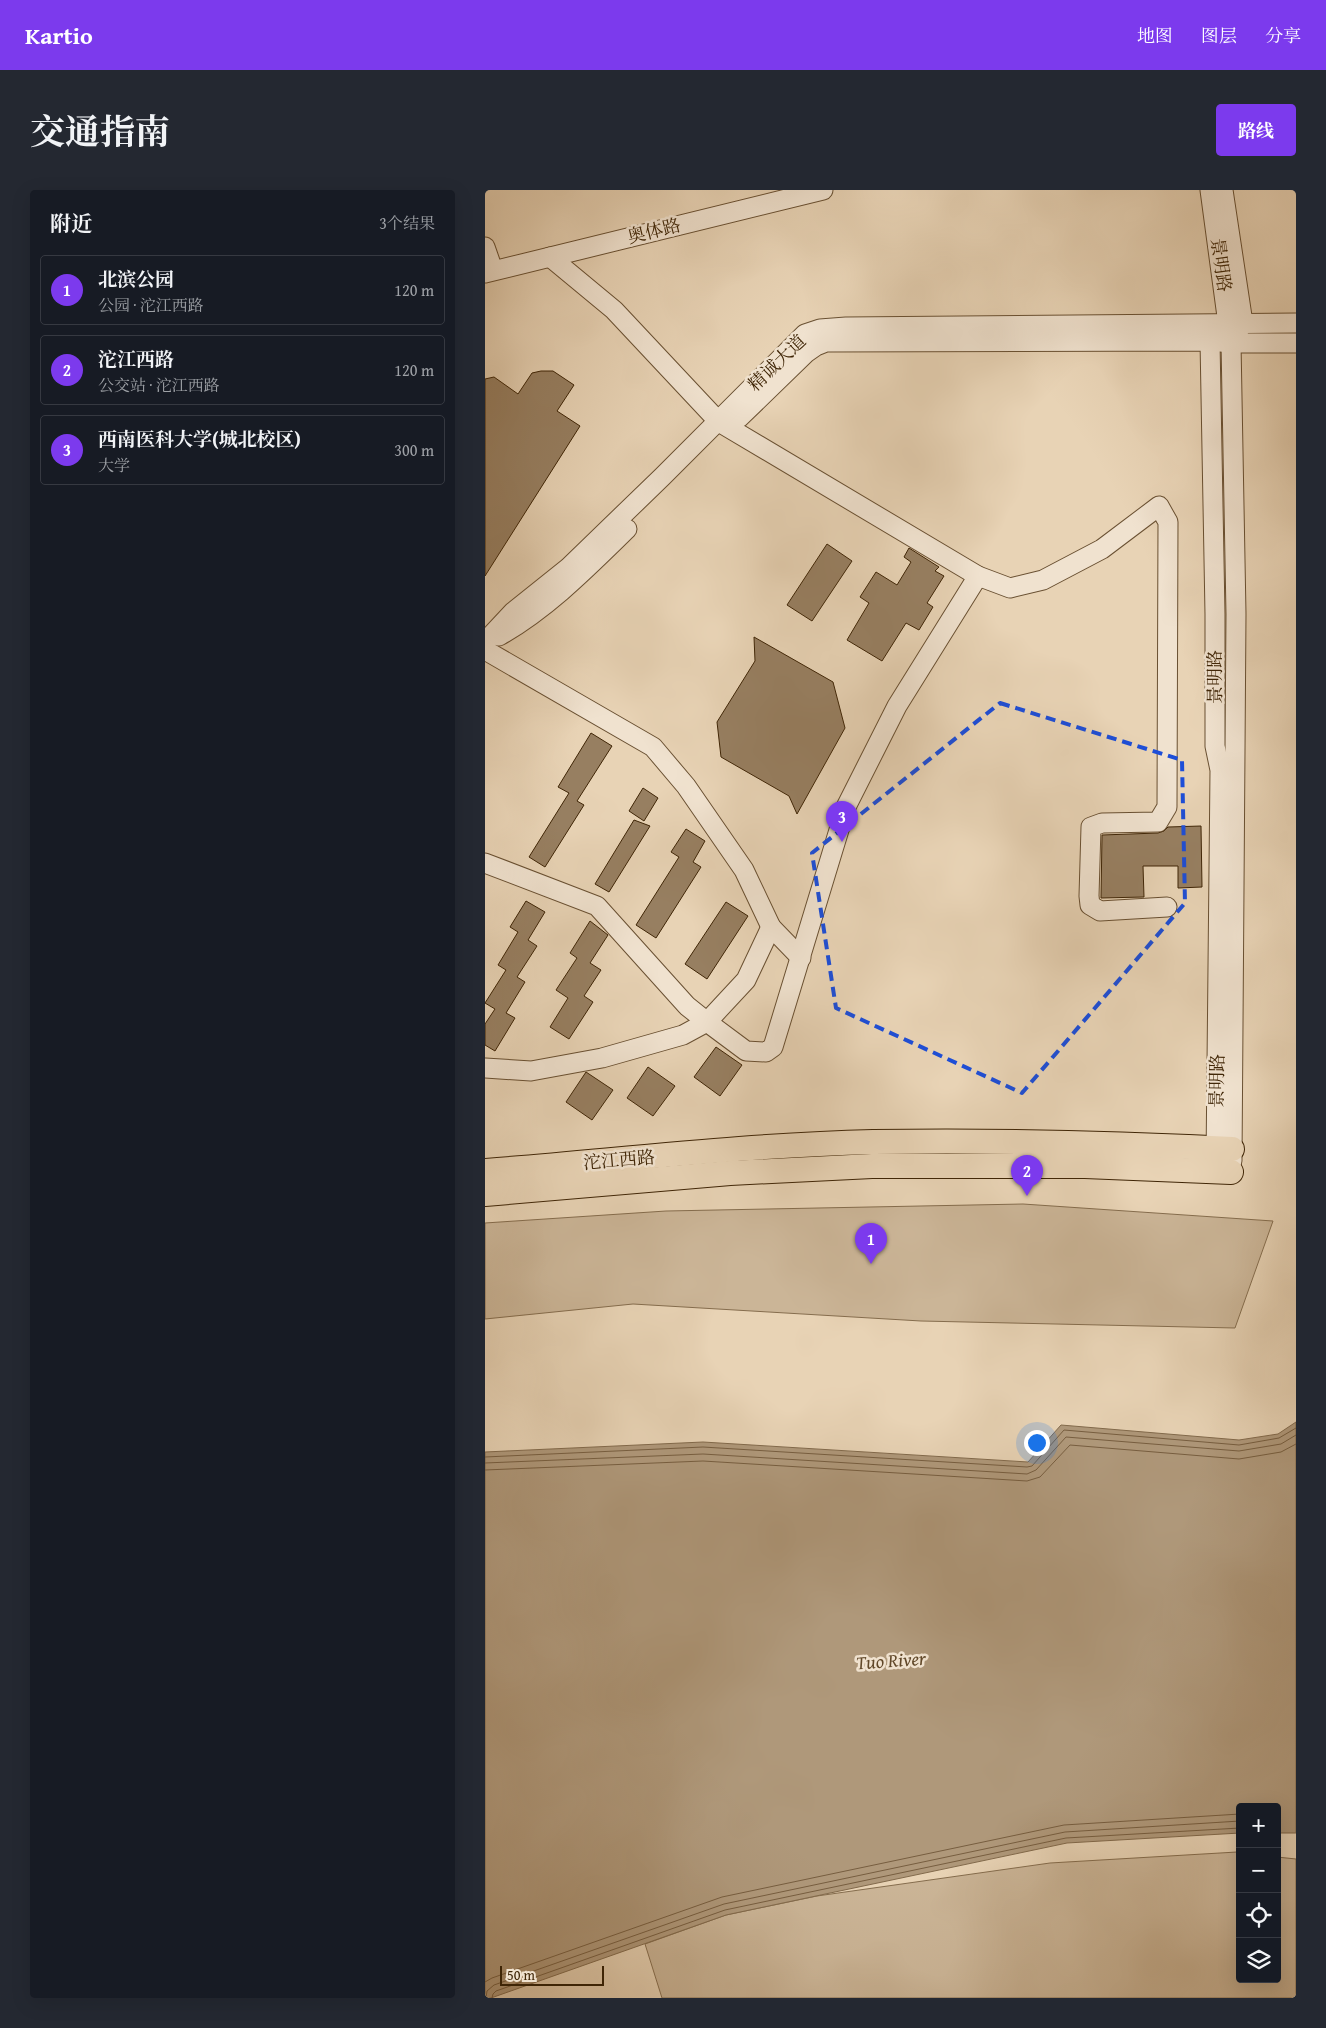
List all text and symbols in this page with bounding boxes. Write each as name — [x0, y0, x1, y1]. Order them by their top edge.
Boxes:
text: Kartio — [25, 18, 93, 53]
text: 地图 — [1137, 22, 1173, 49]
text: 图层 — [1201, 22, 1237, 49]
text: 分享 — [1265, 22, 1301, 49]
button: 路线 — [1216, 104, 1296, 156]
text: 交通指南 — [30, 106, 170, 157]
text: 附近 — [50, 208, 92, 239]
text: 3个结果 — [379, 211, 435, 235]
street label: 奥体路 — [624, 211, 683, 250]
street label: 景明路 — [1204, 236, 1239, 294]
text: 北滨公园 — [98, 265, 174, 293]
text: 1 — [63, 278, 71, 302]
text: 120 m — [394, 278, 434, 302]
text: 公园 · 沱江西路 — [98, 293, 204, 317]
street label: 精诚大道 — [741, 328, 812, 397]
text: 沱江西路 — [98, 345, 174, 373]
text: 2 — [63, 358, 71, 382]
text: 120 m — [394, 358, 434, 382]
text: 公交站 · 沱江西路 — [98, 373, 220, 397]
text: 西南医科大学(城北校区) — [98, 425, 301, 453]
text: 3 — [63, 438, 71, 462]
text: 300 m — [394, 438, 434, 462]
text: 大学 — [98, 453, 130, 477]
street label: 景明路 — [1201, 650, 1228, 704]
pin: 3 — [826, 801, 858, 842]
street label: 景明路 — [1203, 1054, 1230, 1108]
street label: 沱江西路 — [582, 1143, 656, 1176]
pin: 2 — [1011, 1155, 1043, 1196]
pin: 1 — [855, 1223, 887, 1264]
your location — [1024, 1430, 1050, 1456]
water label: Tuo River — [855, 1644, 928, 1676]
map controls — [1236, 1803, 1281, 1983]
button: + — [1236, 1803, 1281, 1848]
button: − — [1236, 1848, 1281, 1893]
button: locate — [1236, 1893, 1281, 1938]
button: layers — [1236, 1938, 1281, 1983]
scale bar — [500, 1963, 604, 1986]
text: 50 m — [507, 1965, 535, 1985]

